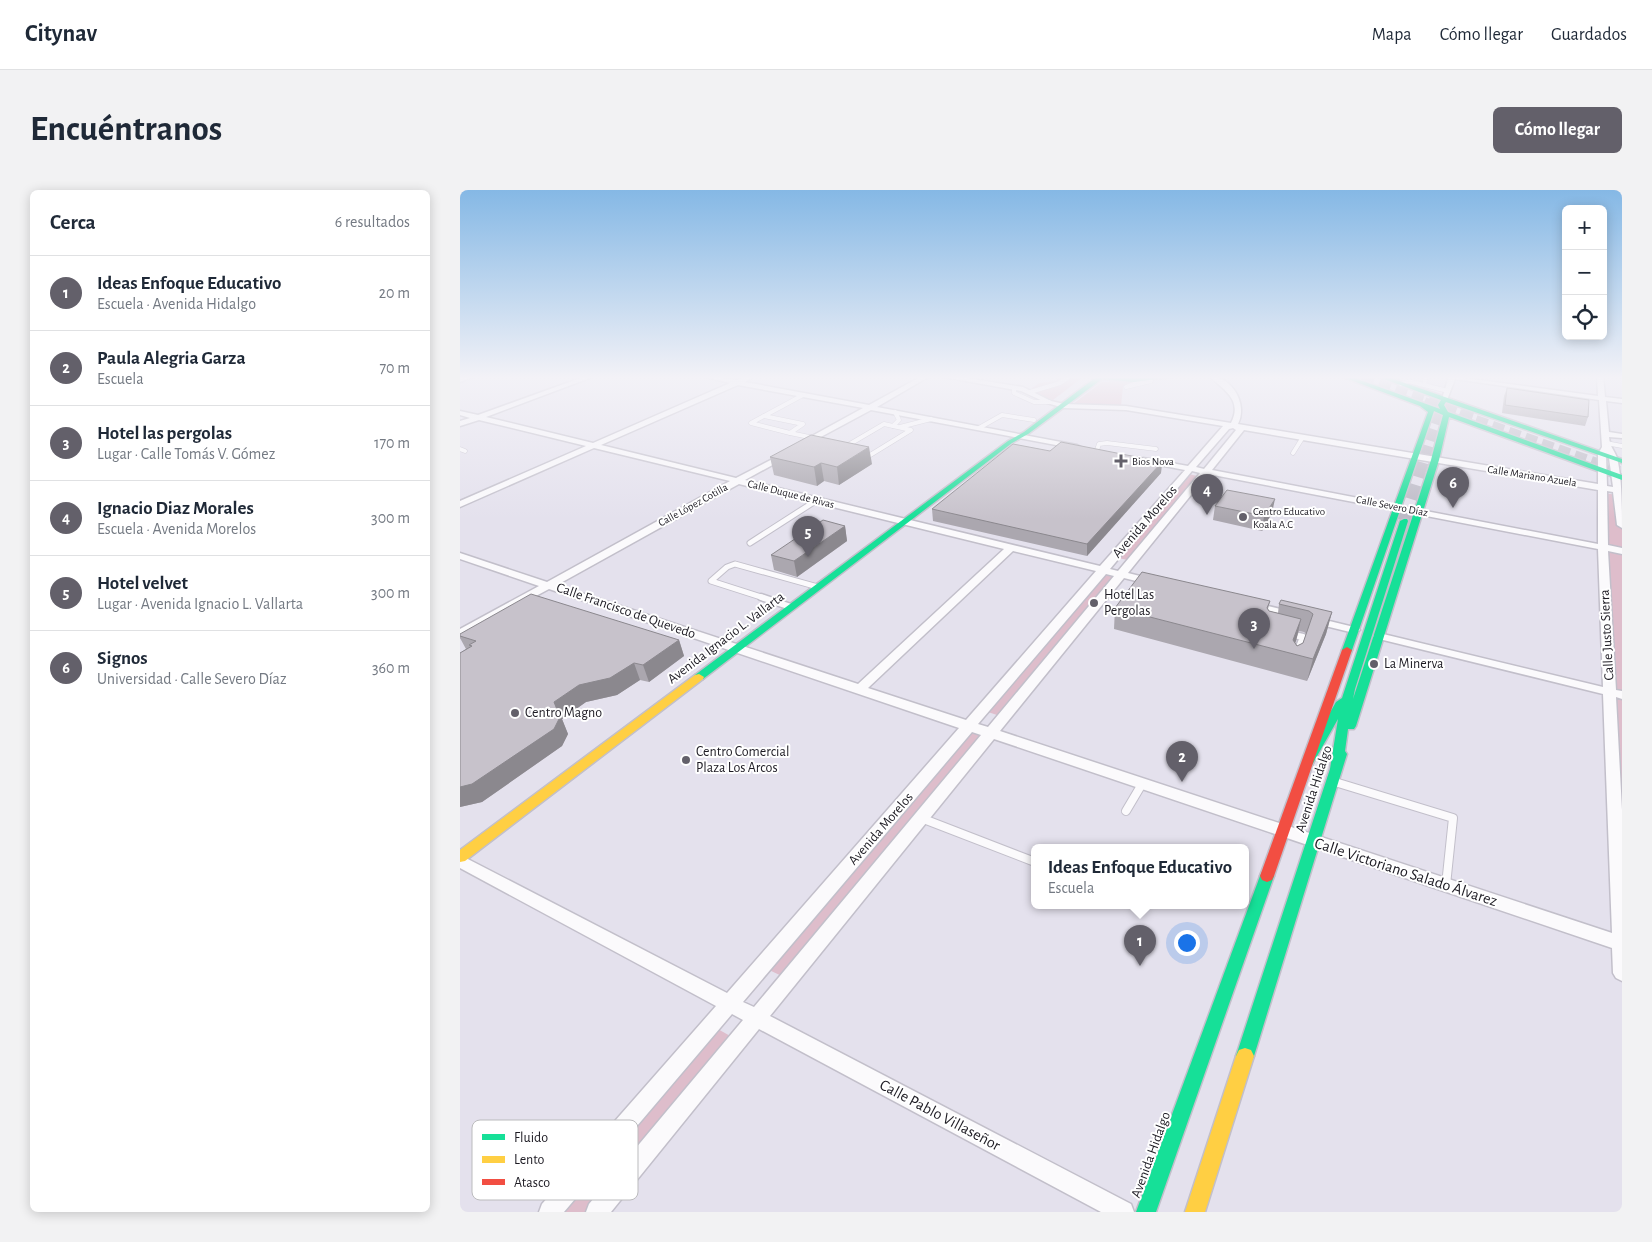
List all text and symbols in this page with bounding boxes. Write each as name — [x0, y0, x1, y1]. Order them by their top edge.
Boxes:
text: Citynav — [25, 22, 97, 46]
text: Mapa — [1372, 26, 1412, 44]
text: Cómo llegar — [1440, 26, 1523, 44]
text: Guardados — [1551, 26, 1627, 44]
button: Cómo llegar — [1493, 107, 1622, 153]
text: Encuéntranos — [30, 112, 222, 147]
map controls — [1562, 205, 1607, 340]
button: + — [1562, 205, 1607, 250]
text: Cerca — [50, 212, 96, 233]
text: 6 resultados — [335, 214, 410, 230]
button: − — [1562, 250, 1607, 295]
text: Ideas Enfoque Educativo — [97, 274, 281, 293]
text: 1 — [63, 285, 69, 301]
text: 20 m — [379, 285, 410, 301]
button: locate — [1562, 295, 1607, 340]
text: Escuela · Avenida Hidalgo — [97, 296, 256, 312]
text: Paula Alegria Garza — [97, 349, 246, 368]
text: 2 — [62, 360, 70, 376]
text: 70 m — [379, 360, 410, 376]
text: Escuela — [97, 371, 144, 387]
text: Hotel las pergolas — [97, 424, 232, 443]
text: 3 — [63, 435, 69, 451]
text: 170 m — [374, 435, 410, 451]
text: Lugar · Calle Tomás V. Gómez — [97, 446, 275, 462]
marker: Bios Nova — [1114, 454, 1128, 468]
place label: Bios Nova — [1132, 456, 1174, 467]
street label: Calle Mariano Azuela — [1487, 464, 1577, 488]
pin: 6 — [1437, 467, 1469, 508]
pin: 4 — [1191, 474, 1223, 515]
street label: Calle Duque de Rivas — [747, 478, 835, 510]
street label: Calle López Cotilla — [656, 481, 730, 529]
street label: Avenida Morelos — [1110, 483, 1180, 561]
street label: Calle Severo Díaz — [1355, 494, 1429, 518]
text: Ignacio Diaz Morales — [97, 499, 254, 518]
place label: Centro Educativo Koala A.C — [1253, 506, 1325, 530]
text: 4 — [62, 510, 70, 526]
text: 300 m — [371, 510, 410, 526]
marker: Centro Educativo Koala A.C — [1237, 511, 1249, 523]
pin: 5 — [792, 516, 824, 557]
text: Escuela · Avenida Morelos — [97, 521, 256, 537]
text: Hotel velvet — [97, 574, 188, 593]
street label: Calle Francisco de Quevedo — [555, 581, 698, 641]
text: 5 — [63, 585, 69, 601]
text: 300 m — [371, 585, 410, 601]
place label: Hotel Las Pergolas — [1104, 588, 1154, 618]
street label: Avenida Ignacio L. Vallarta — [665, 589, 787, 686]
street label: Calle Justo Sierra — [1598, 589, 1616, 681]
text: Lugar · Avenida Ignacio L. Vallarta — [97, 596, 303, 612]
marker: Hotel Las Pergolas — [1088, 597, 1100, 609]
pin: 3 — [1238, 608, 1270, 649]
text: Signos — [97, 649, 148, 668]
place label: La Minerva — [1384, 657, 1444, 671]
marker: La Minerva — [1368, 658, 1380, 670]
text: 6 — [62, 660, 70, 676]
text: 360 m — [372, 660, 410, 676]
text: Universidad · Calle Severo Díaz — [97, 671, 287, 687]
place label: Centro Magno — [525, 706, 602, 720]
marker: Centro Magno — [509, 707, 521, 719]
pin: 2 — [1166, 741, 1198, 782]
street label: Avenida Hidalgo — [1293, 744, 1335, 834]
place label: Centro Comercial Plaza Los Arcos — [696, 745, 789, 775]
marker: Centro Comercial Plaza Los Arcos — [680, 754, 692, 766]
street label: Avenida Morelos — [846, 790, 916, 868]
street label: Calle Victoriano Salado Álvarez — [1313, 833, 1500, 909]
popup — [1031, 844, 1249, 909]
text: Ideas Enfoque Educativo — [1048, 858, 1232, 877]
text: Escuela — [1048, 880, 1094, 896]
pin: 1 — [1124, 925, 1156, 966]
your location — [1174, 930, 1200, 956]
street label: Calle Pablo Villaseñor — [877, 1076, 1004, 1154]
street label: Avenida Hidalgo — [1129, 1110, 1173, 1200]
legend — [472, 1120, 638, 1200]
text: Fluido — [514, 1131, 548, 1145]
text: Lento — [514, 1153, 545, 1167]
text: Atasco — [514, 1176, 550, 1190]

